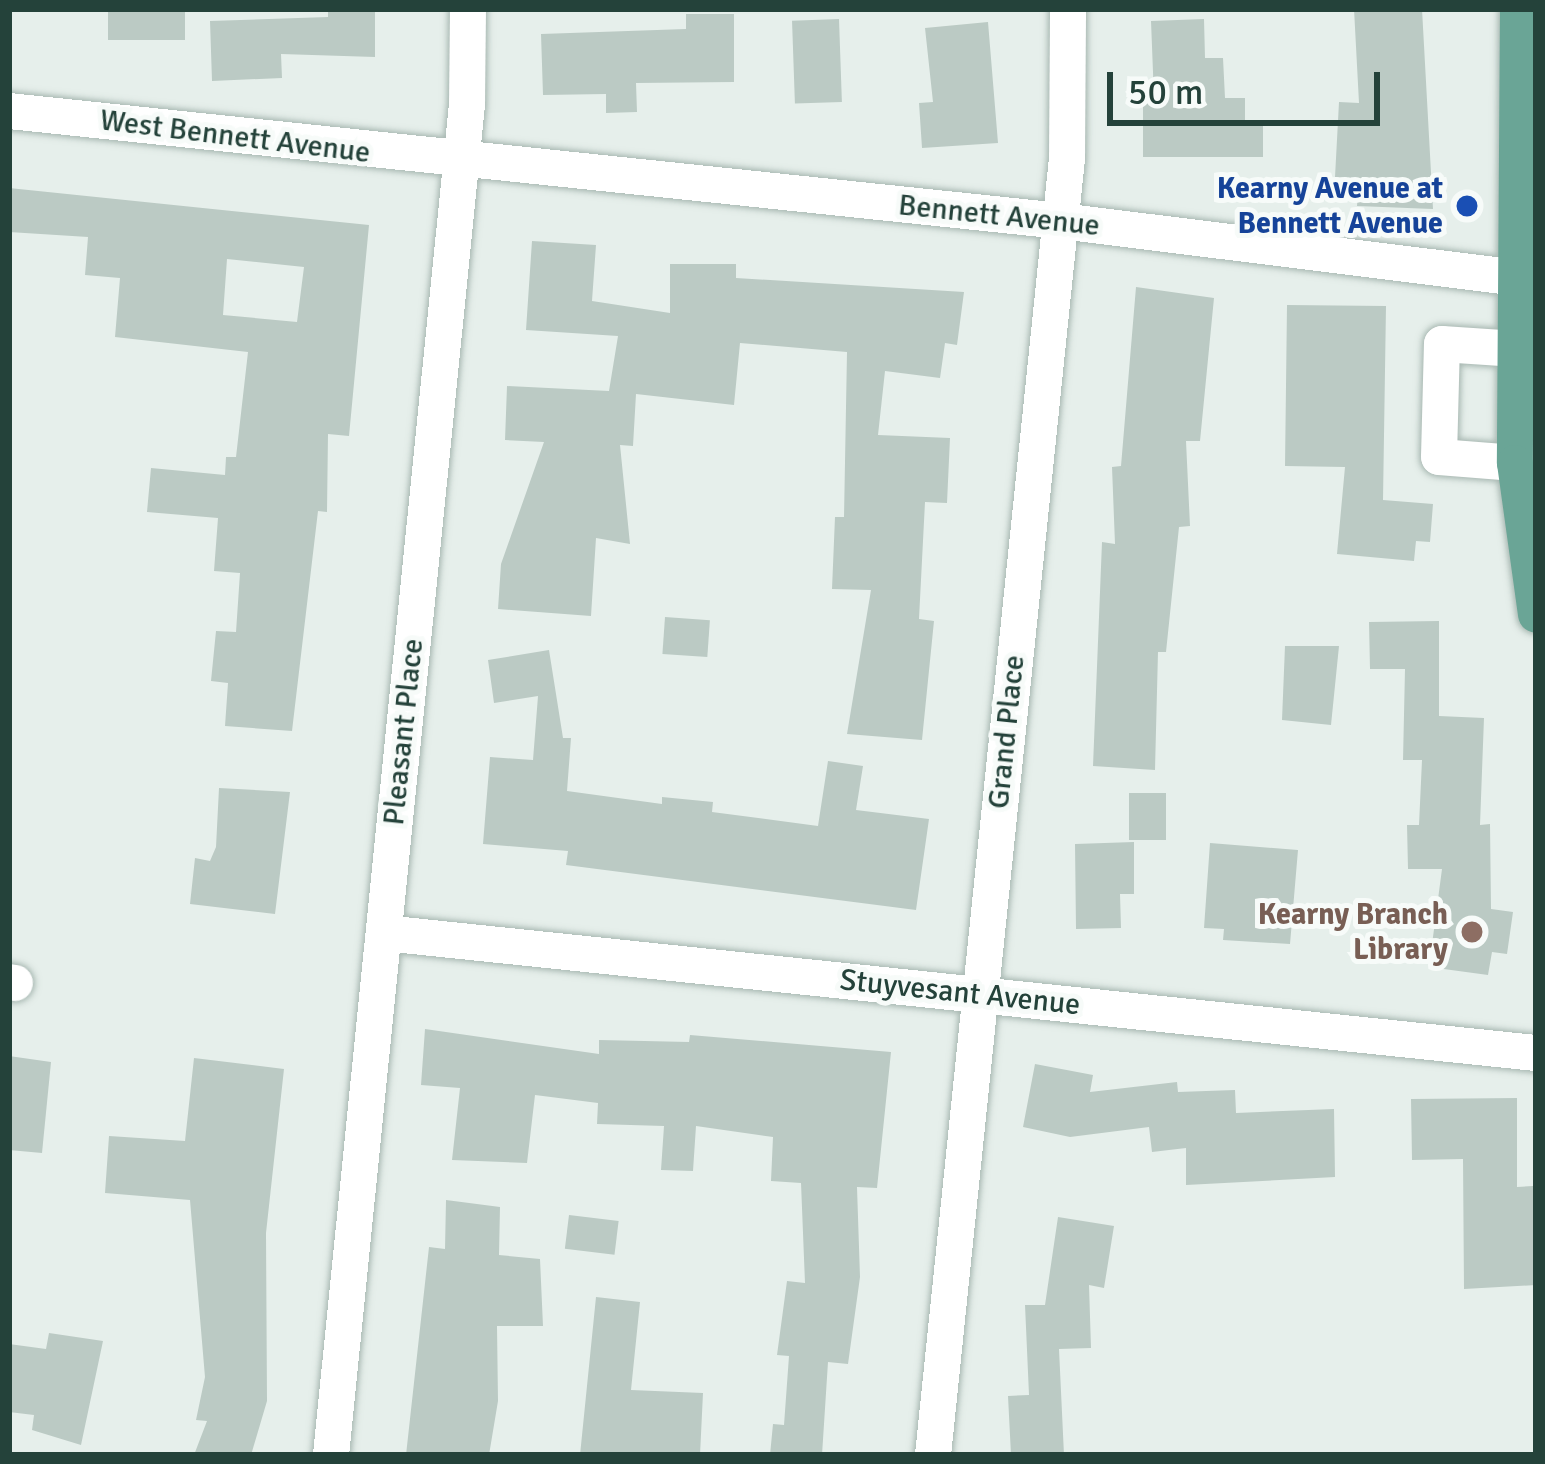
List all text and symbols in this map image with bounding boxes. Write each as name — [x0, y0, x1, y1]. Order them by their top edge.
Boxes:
scale bar — [1113, 48, 1386, 122]
text: 50 m — [1128, 70, 1204, 115]
street label: West Bennett Avenue — [98, 103, 372, 171]
place label: Kearny Avenue at Bennett Avenue — [1217, 171, 1443, 242]
street label: Bennett Avenue — [896, 188, 1102, 244]
marker: Kearny Avenue at Bennett Avenue — [1454, 193, 1480, 219]
street label: Pleasant Place — [376, 637, 432, 827]
street label: Grand Place — [981, 653, 1033, 811]
place label: Kearny Branch Library — [1258, 897, 1448, 968]
marker: Kearny Branch Library — [1459, 919, 1485, 945]
street label: Stuyvesant Avenue — [838, 962, 1082, 1024]

